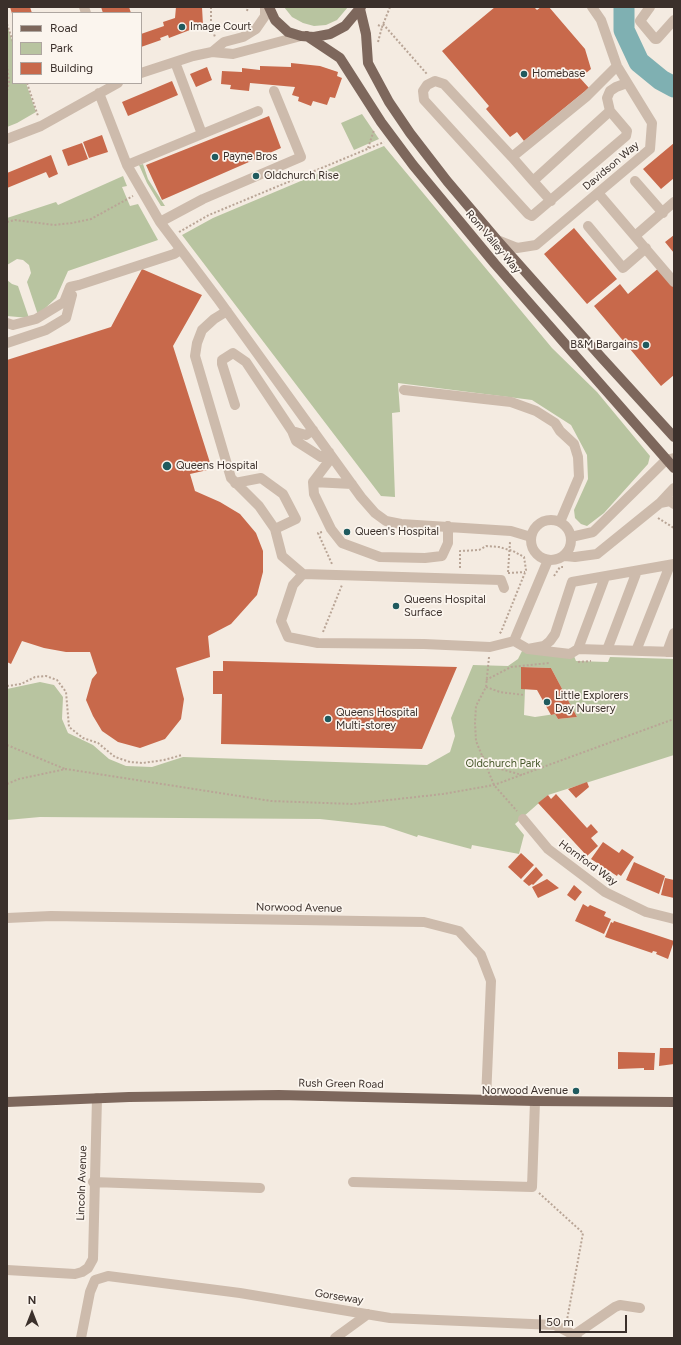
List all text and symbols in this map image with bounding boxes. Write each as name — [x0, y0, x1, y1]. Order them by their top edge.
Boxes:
legend — [12, 12, 142, 84]
place label: Image Court — [190, 20, 251, 34]
text: Road — [50, 21, 78, 35]
marker: Image Court — [177, 22, 187, 32]
text: Park — [50, 41, 73, 55]
text: Building — [50, 61, 93, 75]
place label: Homebase — [532, 67, 585, 81]
marker: Homebase — [519, 69, 529, 79]
street label: Davidson Way — [580, 139, 642, 193]
place label: Payne Bros — [223, 150, 277, 164]
marker: Payne Bros — [210, 152, 220, 162]
place label: Oldchurch Rise — [264, 169, 339, 183]
marker: Oldchurch Rise — [251, 171, 261, 181]
street label: Rom Valley Way — [463, 208, 523, 276]
place label: B&M Bargains — [570, 338, 638, 352]
marker: B&M Bargains — [641, 340, 651, 350]
place label: Queens Hospital — [176, 459, 258, 473]
marker: Queens Hospital — [161, 460, 173, 472]
place label: Queen's Hospital — [355, 525, 439, 539]
marker: Queen's Hospital — [342, 527, 352, 537]
place label: Queens Hospital Surface — [404, 593, 486, 619]
marker: Queens Hospital Surface — [391, 601, 401, 611]
place label: Little Explorers Day Nursery — [555, 689, 628, 715]
marker: Little Explorers Day Nursery — [542, 697, 552, 707]
place label: Queens Hospital Multi-storey — [336, 706, 418, 732]
marker: Queens Hospital Multi-storey — [323, 714, 333, 724]
park label: Oldchurch Park — [465, 757, 541, 771]
street label: Hornford Way — [556, 837, 620, 889]
street label: Norwood Avenue — [256, 901, 342, 915]
street label: Rush Green Road — [298, 1077, 384, 1091]
place label: Norwood Avenue — [482, 1084, 568, 1098]
marker: Norwood Avenue — [571, 1086, 581, 1096]
street label: Lincoln Avenue — [74, 1145, 90, 1221]
street label: Gorseway — [314, 1287, 364, 1307]
north arrow — [12, 1293, 52, 1333]
text: N — [28, 1294, 36, 1307]
scale bar — [541, 1307, 629, 1333]
text: 50 m — [546, 1315, 574, 1329]

